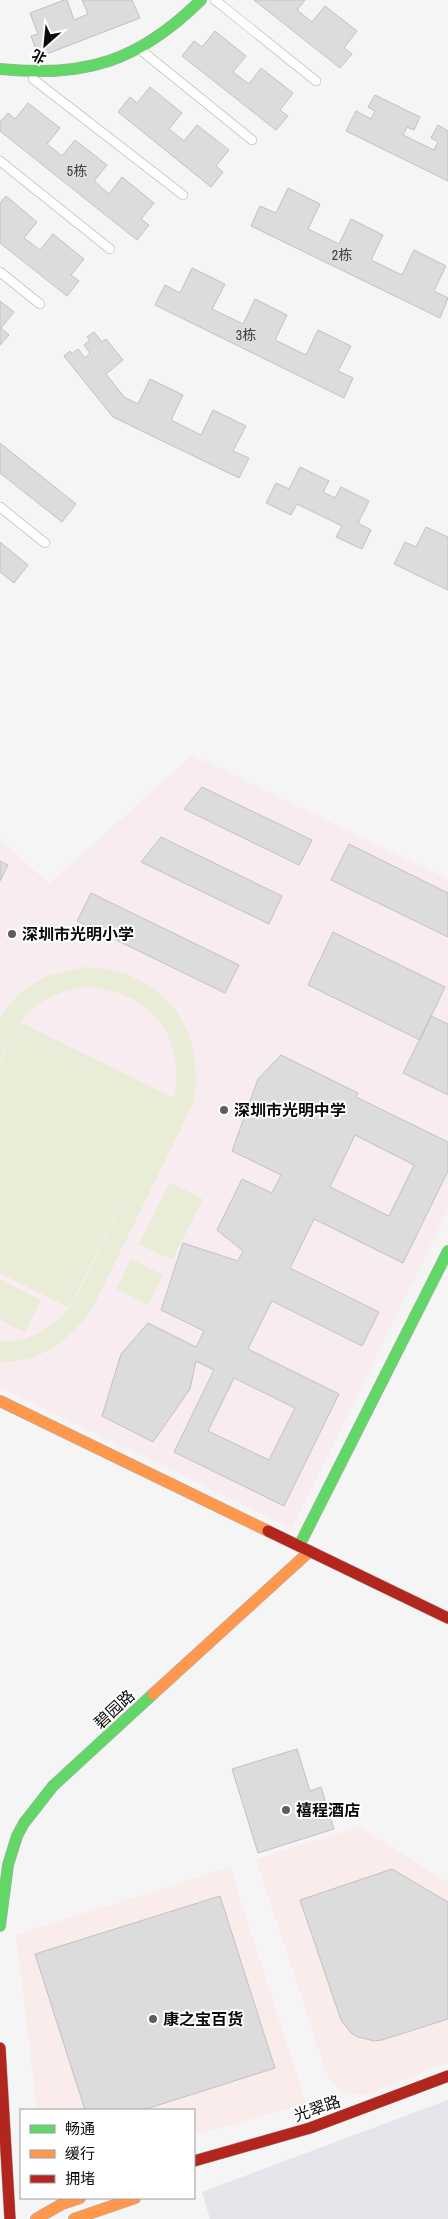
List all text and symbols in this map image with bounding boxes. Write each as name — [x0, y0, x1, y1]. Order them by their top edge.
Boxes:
north arrow — [20, 20, 70, 70]
text: 北 — [29, 45, 49, 68]
house number: 5栋 — [67, 162, 87, 180]
house number: 2栋 — [332, 246, 352, 264]
house number: 3栋 — [236, 326, 256, 344]
place label: 深圳市光明小学 — [22, 923, 134, 945]
marker: 深圳市光明小学 — [6, 928, 18, 940]
place label: 深圳市光明中学 — [234, 1099, 346, 1121]
marker: 深圳市光明中学 — [218, 1104, 230, 1116]
street label: 碧园路 — [89, 1685, 139, 1733]
place label: 禧程酒店 — [296, 1799, 360, 1821]
marker: 禧程酒店 — [280, 1804, 292, 1816]
place label: 康之宝百货 — [163, 2008, 243, 2030]
marker: 康之宝百货 — [147, 2013, 159, 2025]
street label: 光翠路 — [291, 2090, 343, 2126]
legend — [20, 2109, 195, 2199]
text: 畅通 — [65, 2118, 95, 2139]
text: 缓行 — [65, 2143, 95, 2164]
text: 拥堵 — [65, 2168, 95, 2189]

